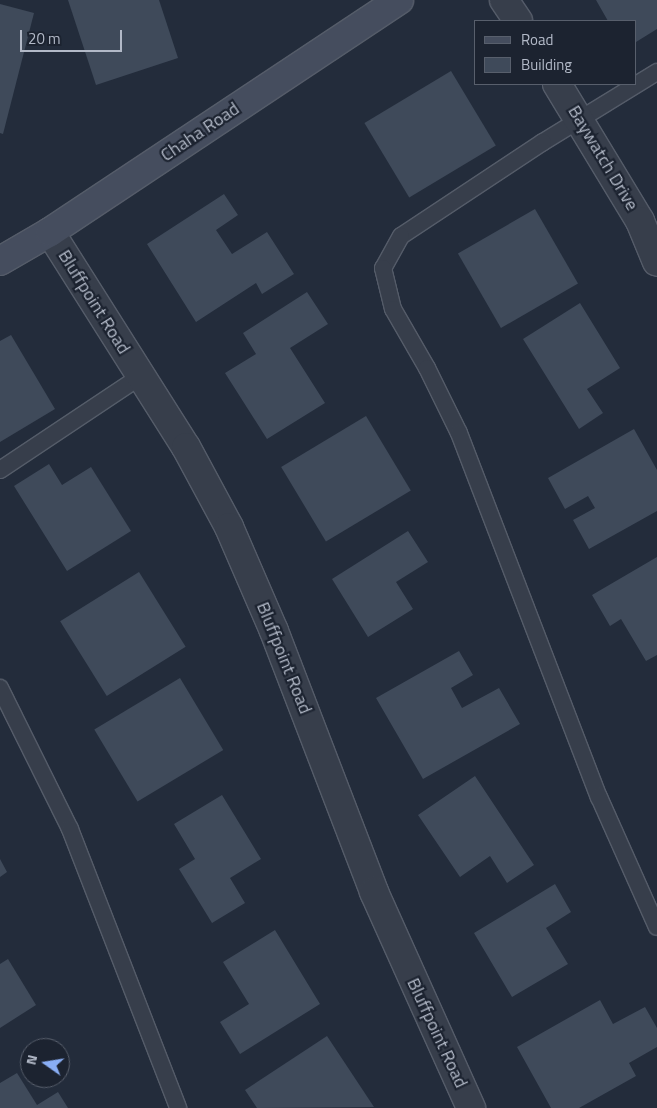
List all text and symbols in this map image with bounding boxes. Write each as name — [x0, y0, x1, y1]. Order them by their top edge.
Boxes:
scale bar — [22, 20, 125, 52]
legend — [474, 20, 637, 85]
text: 20 m — [28, 27, 61, 50]
text: Road — [521, 28, 553, 51]
text: Building — [521, 53, 572, 76]
street label: Chaha Road — [157, 98, 243, 166]
street label: Baywatch Drive — [563, 102, 643, 214]
street label: Bluffpoint Road — [53, 246, 135, 358]
street label: Bluffpoint Road — [252, 599, 316, 717]
street label: Bluffpoint Road — [402, 975, 472, 1091]
north arrow — [20, 1038, 70, 1088]
text: N — [20, 1053, 42, 1067]

